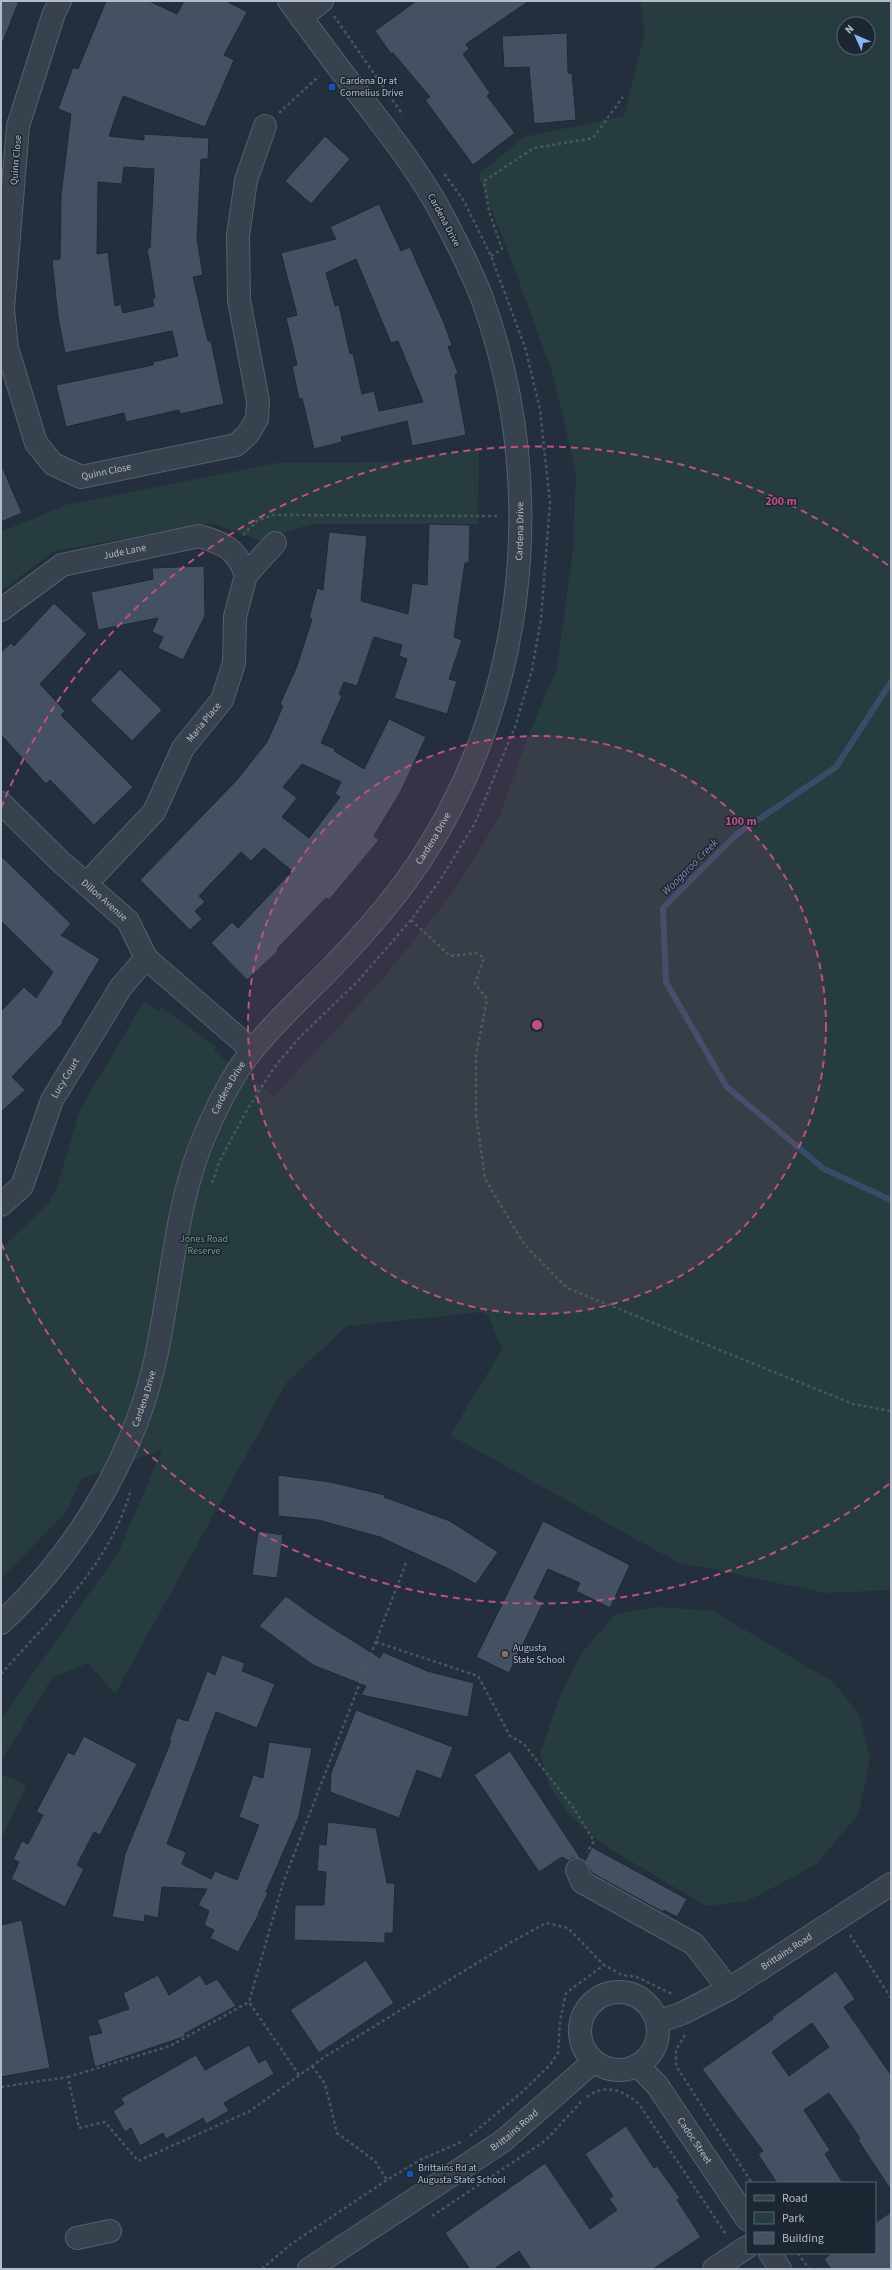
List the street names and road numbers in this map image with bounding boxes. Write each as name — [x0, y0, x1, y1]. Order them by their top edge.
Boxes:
street label: Quinn Close — [7, 134, 25, 186]
street label: Cardena Drive — [424, 191, 464, 249]
street label: Quinn Close — [80, 460, 133, 484]
street label: Cardena Drive — [512, 502, 527, 561]
street label: Jude Lane — [102, 540, 147, 563]
street label: Maria Place — [183, 699, 224, 745]
street label: Cardena Drive — [412, 810, 454, 868]
street label: Dillon Avenue — [78, 876, 131, 925]
street label: Lucy Court — [48, 1055, 83, 1101]
street label: Cardena Drive — [208, 1058, 249, 1117]
street label: Cardena Drive — [128, 1369, 160, 1429]
street label: Brittains Road — [758, 1930, 815, 1974]
street label: Brittains Road — [488, 2106, 541, 2154]
street label: Cadoc Street — [674, 2115, 715, 2167]

